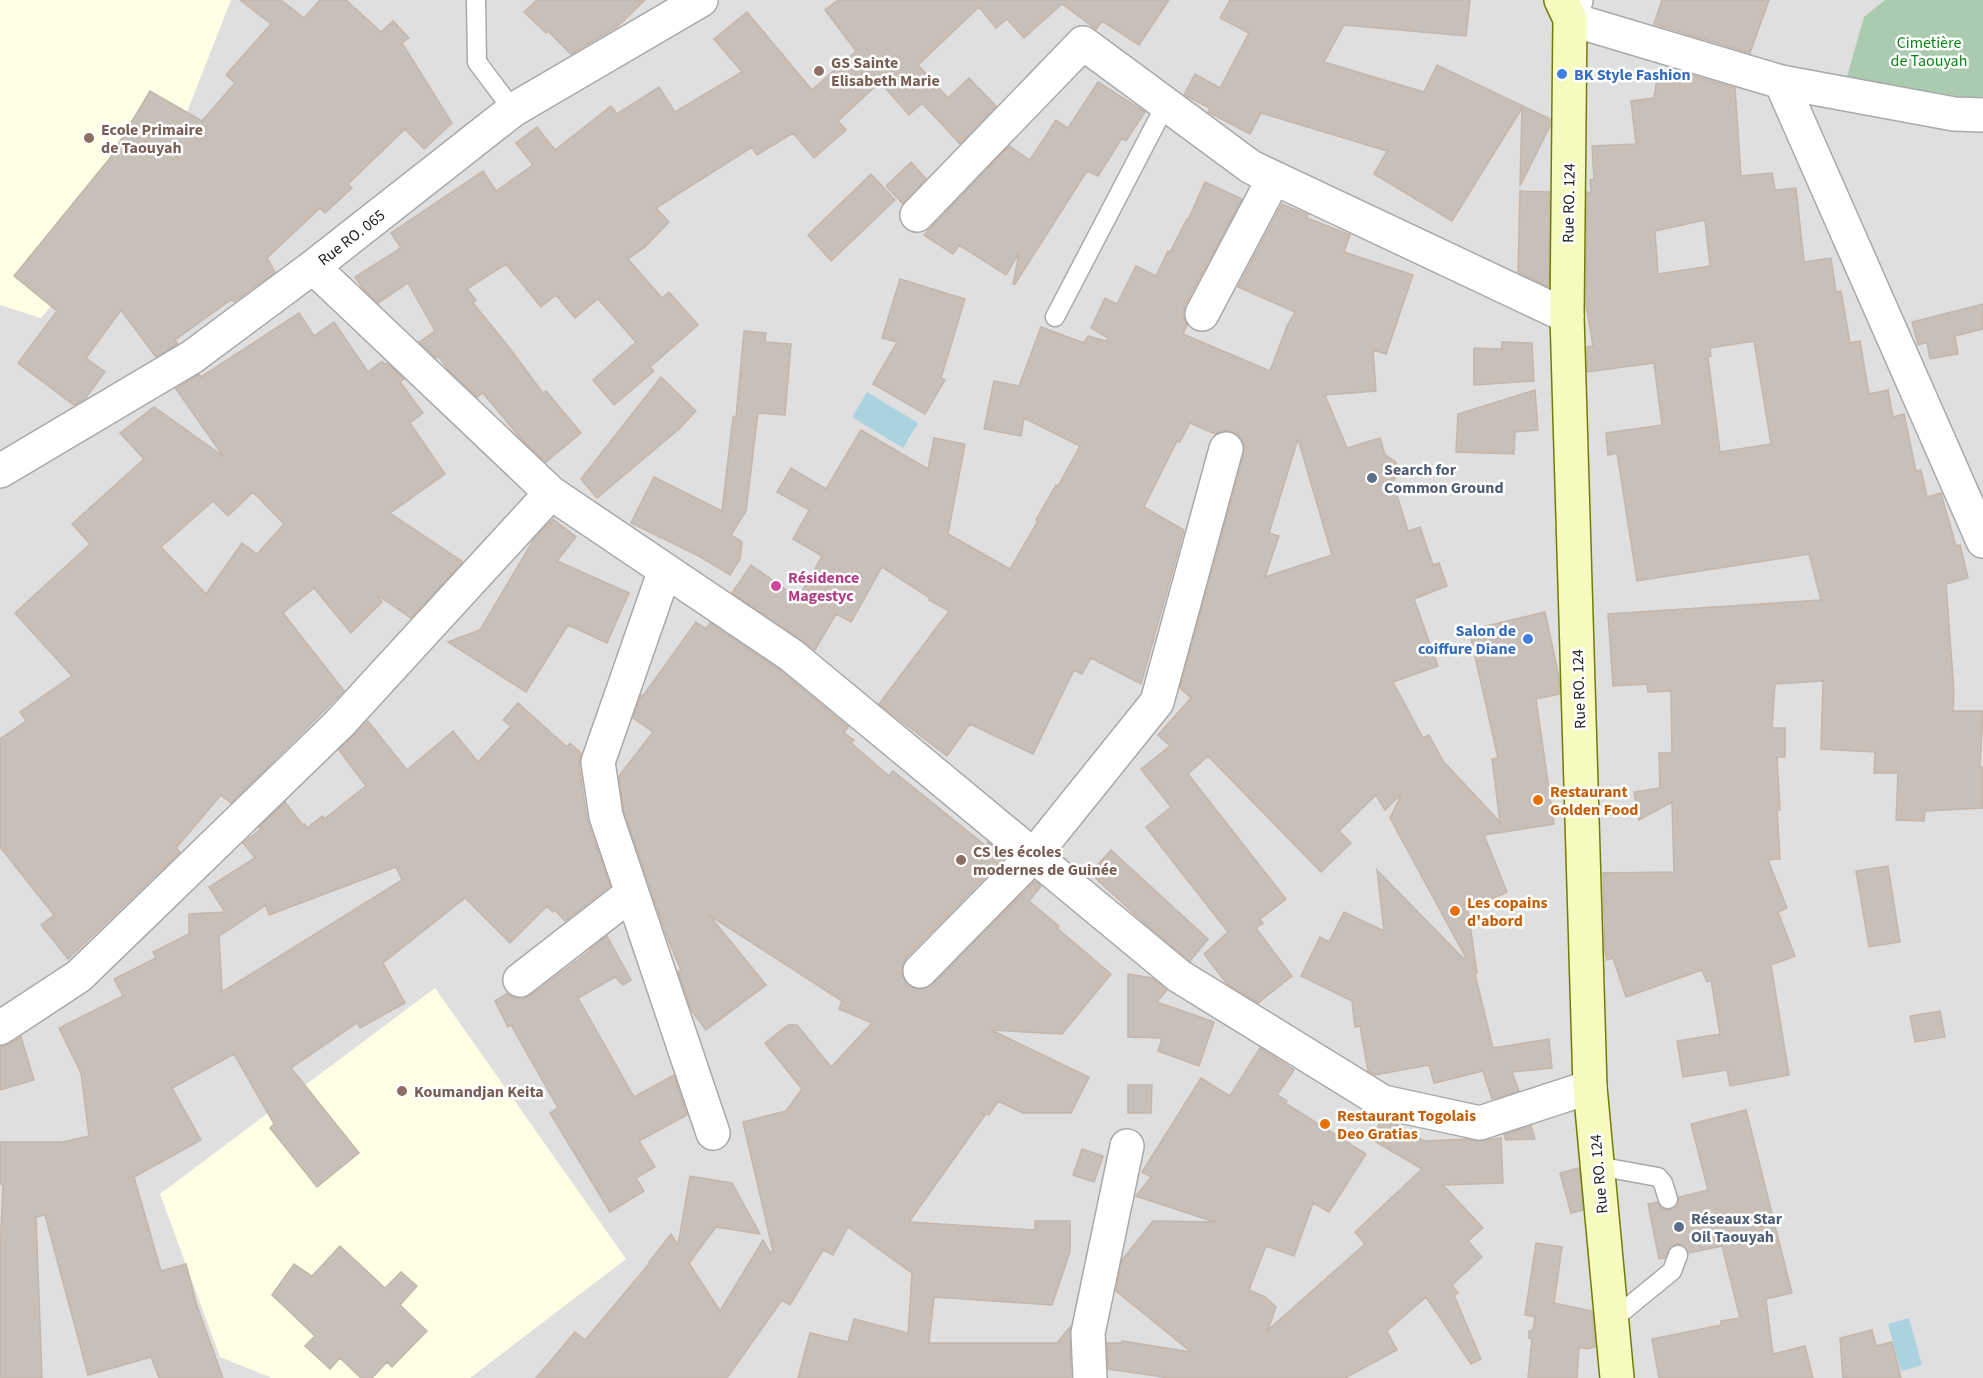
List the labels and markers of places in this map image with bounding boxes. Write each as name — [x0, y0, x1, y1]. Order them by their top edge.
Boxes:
place label: GS Sainte Elisabeth Marie — [831, 52, 940, 92]
marker: GS Sainte Elisabeth Marie — [812, 64, 826, 78]
place label: BK Style Fashion — [1574, 64, 1691, 86]
marker: BK Style Fashion — [1555, 67, 1569, 81]
place label: Ecole Primaire de Taouyah — [101, 119, 203, 159]
marker: Ecole Primaire de Taouyah — [82, 131, 96, 145]
place label: Search for Common Ground — [1384, 459, 1504, 499]
marker: Search for Common Ground — [1365, 471, 1379, 485]
place label: Résidence Magestyc — [788, 567, 859, 607]
marker: Résidence Magestyc — [769, 579, 783, 593]
place label: Salon de coiffure Diane — [1418, 620, 1516, 660]
marker: Salon de coiffure Diane — [1521, 632, 1535, 646]
place label: Restaurant Golden Food — [1550, 781, 1639, 821]
marker: Restaurant Golden Food — [1531, 793, 1545, 807]
place label: CS les écoles modernes de Guinée — [973, 841, 1117, 881]
marker: CS les écoles modernes de Guinée — [954, 853, 968, 867]
place label: Les copains d'abord — [1467, 892, 1548, 932]
marker: Les copains d'abord — [1448, 904, 1462, 918]
place label: Koumandjan Keita — [414, 1081, 544, 1103]
marker: Koumandjan Keita — [395, 1084, 409, 1098]
place label: Restaurant Togolais Deo Gratias — [1337, 1105, 1476, 1145]
marker: Restaurant Togolais Deo Gratias — [1318, 1117, 1332, 1131]
place label: Réseaux Star Oil Taouyah — [1691, 1208, 1783, 1248]
marker: Réseaux Star Oil Taouyah — [1672, 1220, 1686, 1234]

